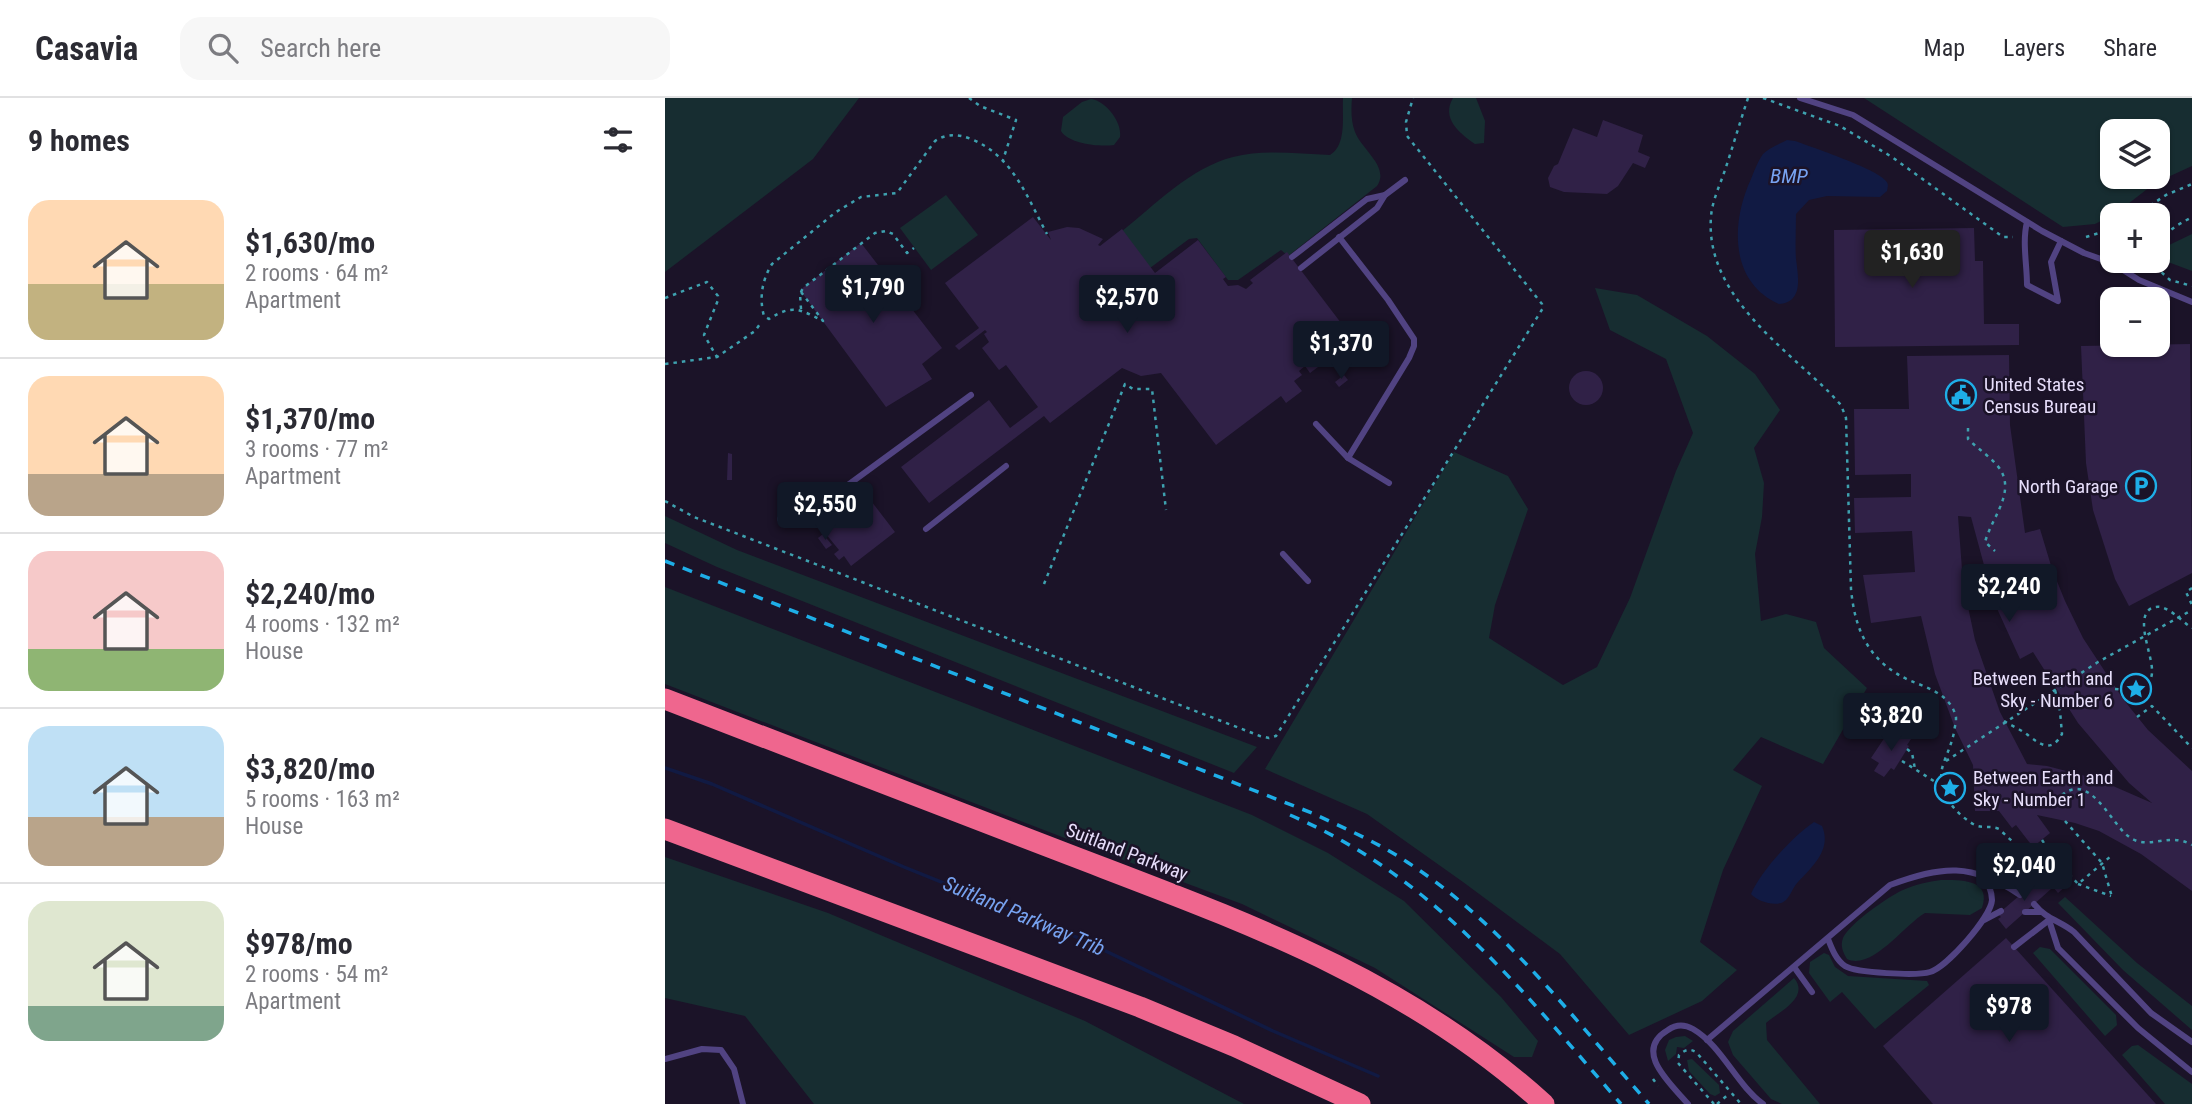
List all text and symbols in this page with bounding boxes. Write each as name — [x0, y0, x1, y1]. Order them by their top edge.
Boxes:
search box — [180, 17, 670, 80]
text: Casavia — [35, 29, 138, 68]
icon: search — [204, 29, 242, 67]
text: Search here — [260, 33, 381, 63]
text: Map — [1924, 34, 1965, 62]
text: Layers — [2003, 34, 2065, 62]
text: Share — [2103, 34, 2157, 62]
map controls — [2100, 119, 2170, 357]
button: layers — [2100, 119, 2170, 189]
icon: filters — [599, 121, 637, 159]
text: 9 homes — [28, 123, 130, 158]
water label: BMP — [1770, 164, 1809, 188]
button: + — [2100, 203, 2170, 273]
text: $1,630/mo — [245, 225, 375, 260]
icon: home — [84, 228, 168, 312]
pin: $1,630 — [1855, 230, 1969, 290]
text: $1,630 — [1880, 239, 1944, 266]
text: 2 rooms · 64 m² — [245, 260, 388, 287]
pin: $1,790 — [816, 266, 930, 325]
text: $1,790 — [841, 274, 905, 301]
pin: $2,570 — [1070, 275, 1184, 335]
text: $2,570 — [1095, 284, 1159, 311]
text: Apartment — [245, 287, 341, 314]
button: − — [2100, 287, 2170, 357]
pin: $1,370 — [1284, 322, 1398, 381]
text: $1,370 — [1309, 330, 1373, 357]
place label: United States Census Bureau — [1984, 373, 2096, 418]
public building icon: United States Census Bureau — [1944, 378, 1978, 412]
text: $1,370/mo — [245, 401, 375, 436]
icon: home — [84, 404, 168, 488]
text: 3 rooms · 77 m² — [245, 436, 388, 463]
text: Apartment — [245, 463, 341, 490]
parking icon: North Garage — [2124, 469, 2158, 503]
place label: North Garage — [2018, 475, 2118, 498]
pin: $2,550 — [768, 482, 882, 542]
text: $2,550 — [793, 491, 857, 518]
pin: $2,240 — [1952, 564, 2066, 624]
text: $2,240 — [1977, 573, 2041, 600]
text: $2,240/mo — [245, 576, 375, 611]
icon: home — [84, 579, 168, 663]
text: 4 rooms · 132 m² — [245, 611, 400, 638]
text: House — [245, 638, 303, 665]
place label: Between Earth and Sky - Number 6 — [1973, 667, 2113, 712]
place icon: Between Earth and Sky - Number 6 — [2119, 672, 2153, 706]
pin: $3,820 — [1834, 694, 1948, 753]
text: $3,820 — [1859, 702, 1923, 729]
text: $3,820/mo — [245, 751, 375, 786]
icon: home — [84, 754, 168, 838]
place label: Between Earth and Sky - Number 1 — [1973, 766, 2113, 811]
place icon: Between Earth and Sky - Number 1 — [1933, 771, 1967, 805]
text: 5 rooms · 163 m² — [245, 786, 400, 813]
text: House — [245, 813, 303, 840]
street label: Suitland Parkway — [1063, 818, 1191, 886]
pin: $2,040 — [1967, 844, 2081, 903]
text: $2,040 — [1992, 852, 2056, 879]
water label: Suitland Parkway Trib — [940, 871, 1108, 961]
text: $978/mo — [245, 926, 353, 961]
icon: home — [84, 929, 168, 1013]
text: 2 rooms · 54 m² — [245, 961, 388, 988]
pin: $978 — [1968, 984, 2050, 1044]
text: Apartment — [245, 988, 341, 1015]
text: $978 — [1986, 993, 2032, 1020]

